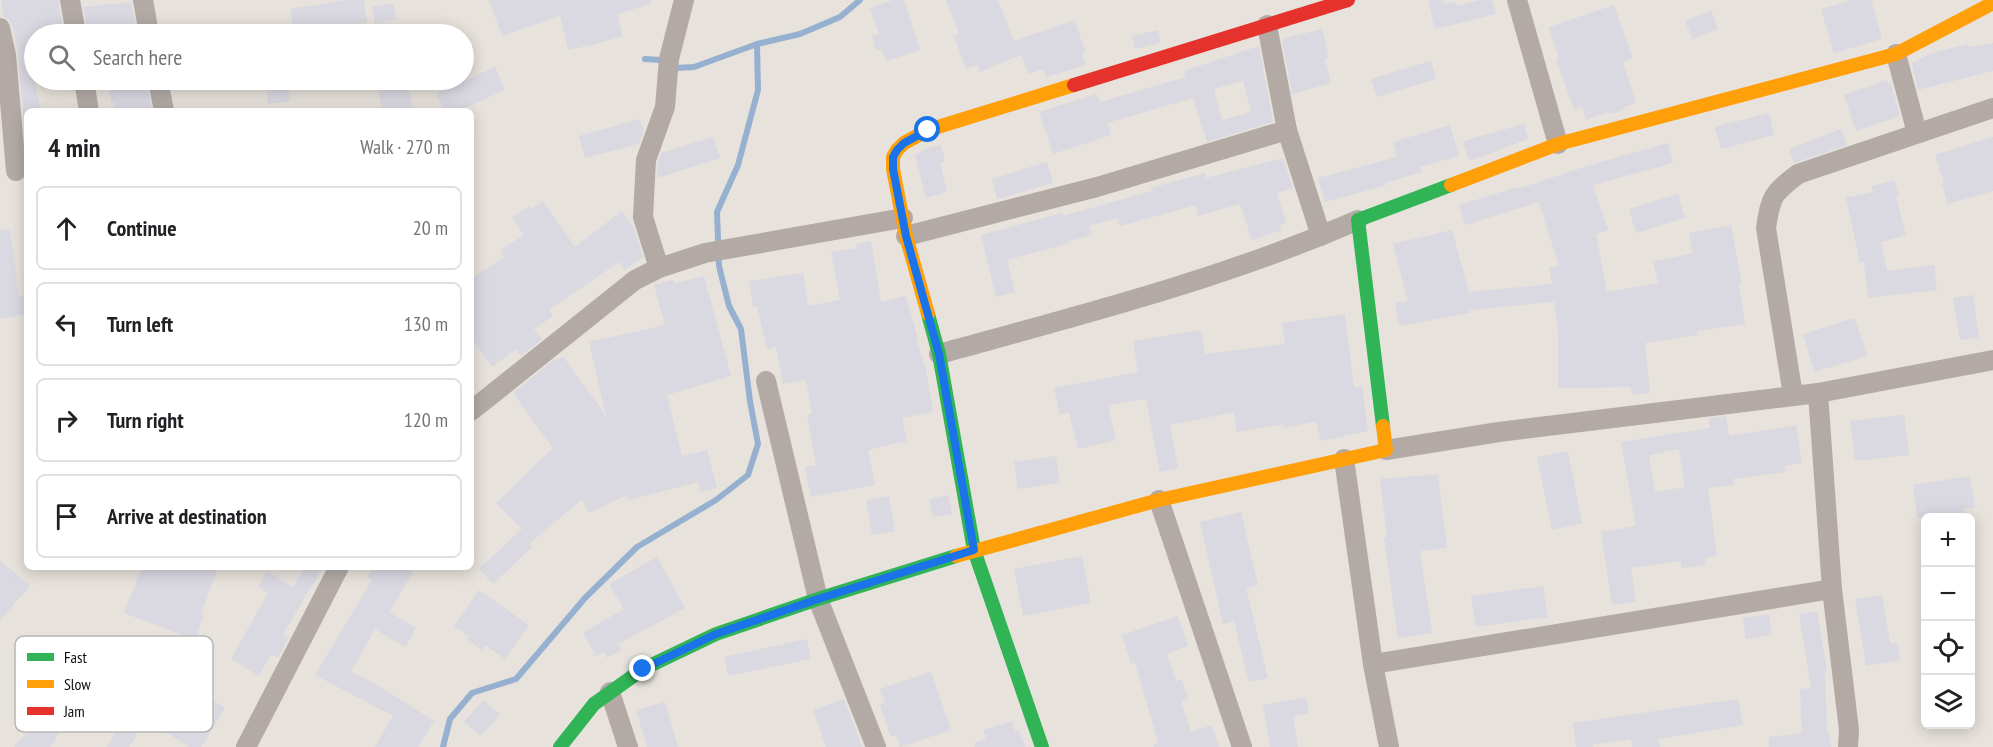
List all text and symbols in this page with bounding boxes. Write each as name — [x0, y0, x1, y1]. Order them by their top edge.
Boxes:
search box — [24, 24, 474, 90]
icon: search — [45, 41, 78, 74]
text: Search here — [93, 43, 182, 71]
route start — [914, 116, 940, 142]
text: 4 min — [48, 131, 101, 164]
text: Walk · 270 m — [360, 134, 450, 160]
icon: ahead — [50, 212, 83, 245]
text: Continue — [107, 214, 177, 242]
text: 20 m — [413, 215, 448, 241]
icon: left — [50, 308, 83, 341]
text: Turn left — [107, 310, 173, 338]
text: 130 m — [404, 311, 448, 337]
icon: right — [50, 404, 83, 437]
text: Turn right — [107, 406, 184, 434]
text: 120 m — [404, 407, 448, 433]
icon: arrive — [50, 500, 83, 533]
text: Arrive at destination — [107, 502, 267, 530]
map controls — [1921, 513, 1975, 729]
button: + — [1921, 513, 1975, 567]
button: − — [1921, 567, 1975, 621]
button: locate — [1921, 621, 1975, 675]
legend — [15, 636, 213, 732]
text: Fast — [64, 647, 87, 667]
route end — [629, 655, 655, 681]
text: Slow — [64, 674, 91, 694]
button: layers — [1921, 675, 1975, 729]
text: Jam — [63, 701, 85, 721]

